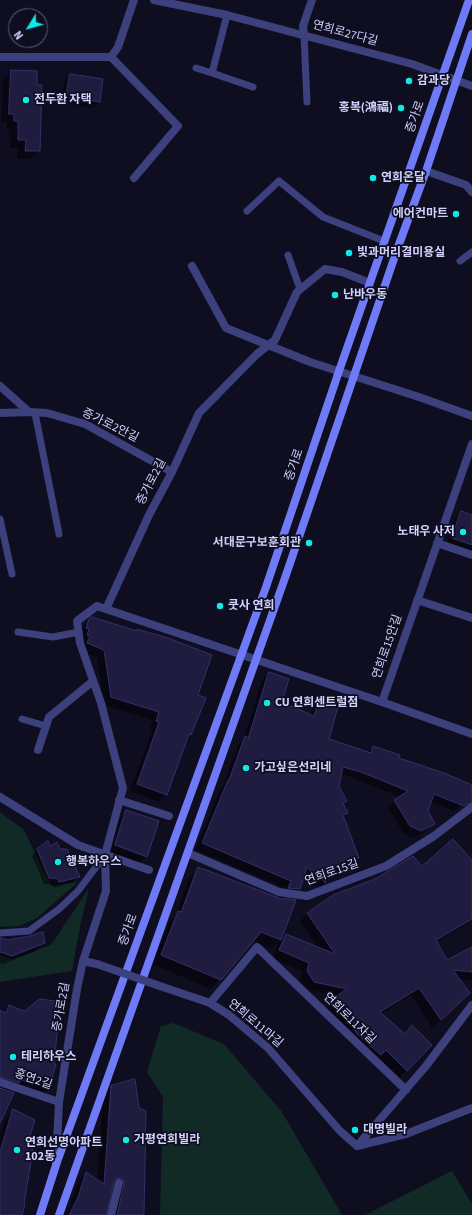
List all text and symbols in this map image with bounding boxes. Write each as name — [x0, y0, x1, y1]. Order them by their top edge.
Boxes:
north arrow — [8, 8, 48, 48]
street label: 연희로27다길 — [311, 18, 379, 50]
text: N — [11, 27, 27, 42]
place label: 감과당 — [417, 74, 450, 88]
marker: 감과당 — [404, 76, 414, 86]
place label: 전두환 자택 — [34, 93, 92, 107]
marker: 전두환 자택 — [21, 95, 31, 105]
street label: 증가로 — [404, 99, 428, 135]
place label: 홍복(鴻福) — [339, 101, 393, 115]
marker: 홍복(鴻福) — [396, 103, 406, 113]
place label: 연희온달 — [381, 171, 425, 185]
marker: 연희온달 — [368, 173, 378, 183]
place label: 에어컨마트 — [393, 207, 448, 221]
marker: 에어컨마트 — [451, 209, 461, 219]
place label: 빛과머리결미용실 — [357, 246, 445, 260]
marker: 빛과머리결미용실 — [344, 248, 354, 258]
place label: 난바우동 — [343, 288, 387, 302]
marker: 난바우동 — [330, 290, 340, 300]
street label: 증가로2안길 — [79, 406, 141, 446]
street label: 증가로 — [283, 447, 307, 483]
street label: 증가로2길 — [134, 456, 170, 508]
place label: 노태우 사저 — [397, 525, 455, 539]
marker: 노태우 사저 — [458, 527, 468, 537]
place label: 서대문구보훈회관 — [213, 536, 301, 550]
marker: 서대문구보훈회관 — [304, 538, 314, 548]
place label: 쿳사 연희 — [228, 599, 275, 613]
marker: 쿳사 연희 — [215, 601, 225, 611]
street label: 연희로15안길 — [370, 613, 406, 681]
place label: CU 연희센트럴점 — [275, 696, 358, 710]
marker: CU 연희센트럴점 — [262, 698, 272, 708]
place label: 가고싶은선리네 — [254, 761, 331, 775]
marker: 가고싶은선리네 — [241, 763, 251, 773]
place label: 행복하우스 — [66, 855, 121, 869]
marker: 행복하우스 — [53, 857, 63, 867]
street label: 연희로15길 — [303, 857, 361, 889]
street label: 증가로 — [117, 912, 141, 948]
street label: 증가로2길 — [51, 981, 73, 1033]
street label: 연희로11자길 — [320, 991, 378, 1047]
street label: 연희로11마길 — [225, 997, 285, 1051]
place label: 테리하우스 — [21, 1050, 76, 1064]
marker: 테리하우스 — [8, 1052, 18, 1062]
street label: 홍연2길 — [12, 1067, 54, 1093]
place label: 대명빌라 — [363, 1123, 407, 1137]
marker: 대명빌라 — [350, 1125, 360, 1135]
place label: 거평연희빌라 — [134, 1133, 200, 1147]
marker: 거평연희빌라 — [121, 1135, 131, 1145]
place label: 연희선명아파트 102동 — [25, 1136, 102, 1164]
marker: 연희선명아파트 102동 — [12, 1145, 22, 1155]

